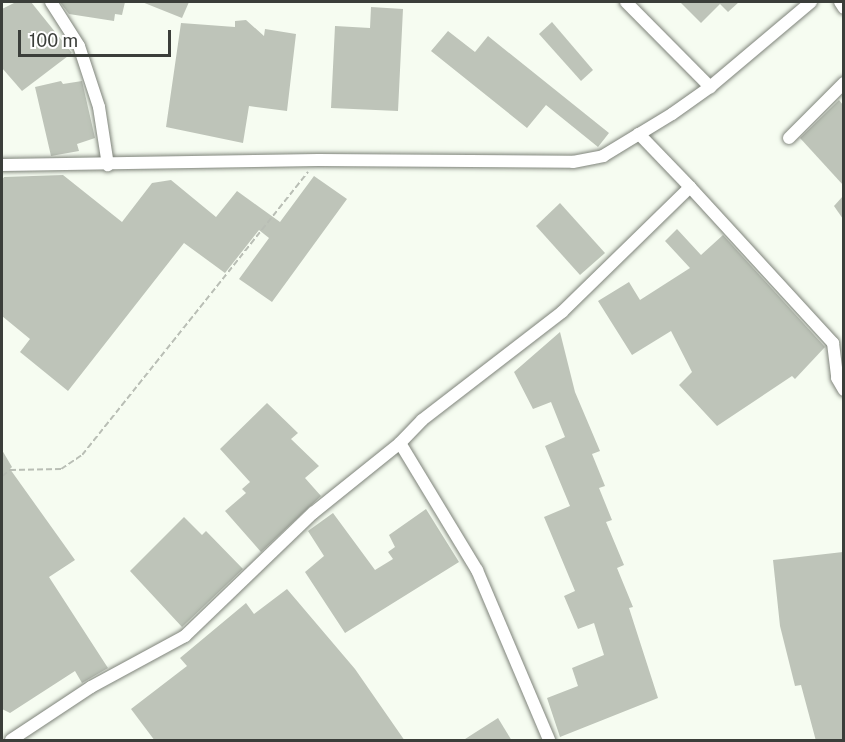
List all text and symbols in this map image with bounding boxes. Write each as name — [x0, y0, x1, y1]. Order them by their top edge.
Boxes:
scale bar — [21, 18, 174, 56]
text: 100 m — [29, 30, 78, 51]

